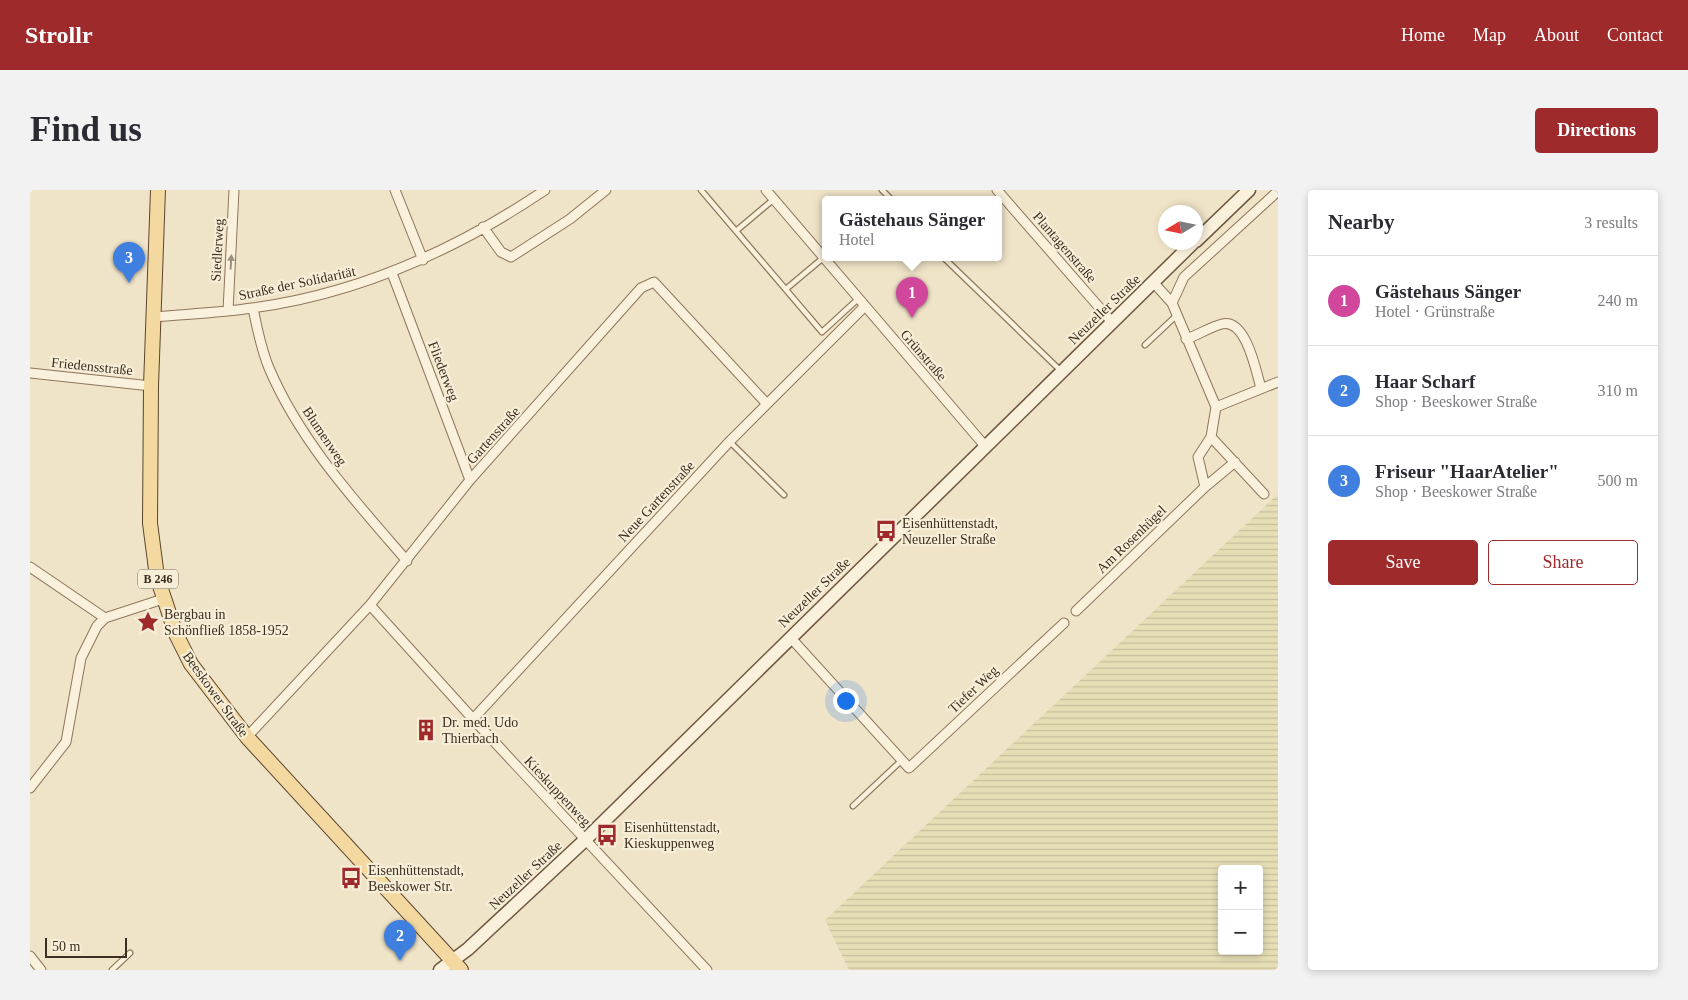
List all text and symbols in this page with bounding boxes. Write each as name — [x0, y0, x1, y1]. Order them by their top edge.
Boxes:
text: Strollr — [25, 22, 93, 48]
text: Home — [1401, 25, 1445, 45]
text: Map — [1473, 25, 1506, 45]
text: About — [1534, 25, 1579, 45]
text: Contact — [1607, 25, 1663, 45]
button: Directions — [1535, 108, 1658, 153]
text: Find us — [30, 110, 142, 149]
popup — [822, 196, 1002, 261]
north arrow — [1158, 205, 1203, 250]
text: Gästehaus Sänger — [839, 209, 985, 230]
street label: Plantagenstraße — [1030, 209, 1099, 286]
text: Nearby — [1328, 210, 1395, 234]
text: 3 results — [1584, 214, 1638, 231]
street label: Siedlerweg — [208, 218, 227, 282]
text: Hotel — [839, 231, 874, 248]
pin: 3 — [113, 242, 145, 283]
one-way arrow — [227, 254, 235, 270]
street label: Straße der Solidarität — [237, 264, 357, 303]
street label: Neuzeller Straße — [1065, 271, 1143, 347]
pin: 1 — [896, 277, 928, 318]
text: Gästehaus Sänger — [1375, 281, 1521, 302]
text: 1 — [1340, 292, 1348, 309]
text: 240 m — [1598, 292, 1638, 309]
text: Hotel · Grünstraße — [1375, 303, 1495, 320]
street label: Grünstraße — [898, 327, 950, 384]
street label: Fliederweg — [425, 339, 462, 403]
street label: Friedensstraße — [51, 355, 133, 378]
text: Haar Scharf — [1375, 371, 1475, 392]
text: 2 — [1340, 382, 1348, 399]
text: 310 m — [1598, 382, 1638, 399]
text: Shop · Beeskower Straße — [1375, 393, 1537, 410]
street label: Blumenweg — [299, 404, 350, 469]
street label: Gartenstraße — [464, 404, 523, 467]
street label: Neue Gartenstraße — [615, 458, 698, 545]
text: Friseur "HaarAtelier" — [1375, 461, 1559, 482]
text: 3 — [1340, 472, 1348, 489]
text: 500 m — [1598, 472, 1638, 489]
text: Shop · Beeskower Straße — [1375, 483, 1537, 500]
street label: Am Rosenhügel — [1094, 502, 1169, 576]
place label: Eisenhüttenstadt, Neuzeller Straße — [902, 516, 998, 547]
bus stop icon: Eisenhüttenstadt, Neuzeller Straße — [873, 518, 899, 544]
button: Save — [1328, 540, 1478, 585]
button: Share — [1488, 540, 1638, 585]
street label: Neuzeller Straße — [775, 554, 853, 630]
road number: B 246 — [138, 569, 178, 588]
place label: Bergbau in Schönfließ 1858-1952 — [164, 607, 289, 638]
place icon: Bergbau in Schönfließ 1858-1952 — [135, 609, 161, 635]
street label: Beeskower Straße — [180, 649, 251, 740]
street label: Tiefer Weg — [945, 663, 1001, 716]
your location — [833, 688, 859, 714]
place label: Dr. med. Udo Thierbach — [442, 715, 518, 746]
building icon: Dr. med. Udo Thierbach — [413, 717, 439, 743]
street label: Kieskuppenweg — [521, 753, 594, 829]
place label: Eisenhüttenstadt, Kieskuppenweg — [624, 820, 720, 851]
bus stop icon: Eisenhüttenstadt, Kieskuppenweg — [594, 822, 620, 848]
street label: Neuzeller Straße — [486, 838, 565, 913]
place label: Eisenhüttenstadt, Beeskower Str. — [368, 863, 464, 894]
bus stop icon: Eisenhüttenstadt, Beeskower Str. — [338, 865, 364, 891]
map controls — [1218, 865, 1263, 955]
button: + — [1218, 865, 1263, 910]
button: − — [1218, 910, 1263, 955]
pin: 2 — [384, 920, 416, 961]
scale bar — [45, 935, 128, 958]
text: 50 m — [52, 939, 80, 954]

